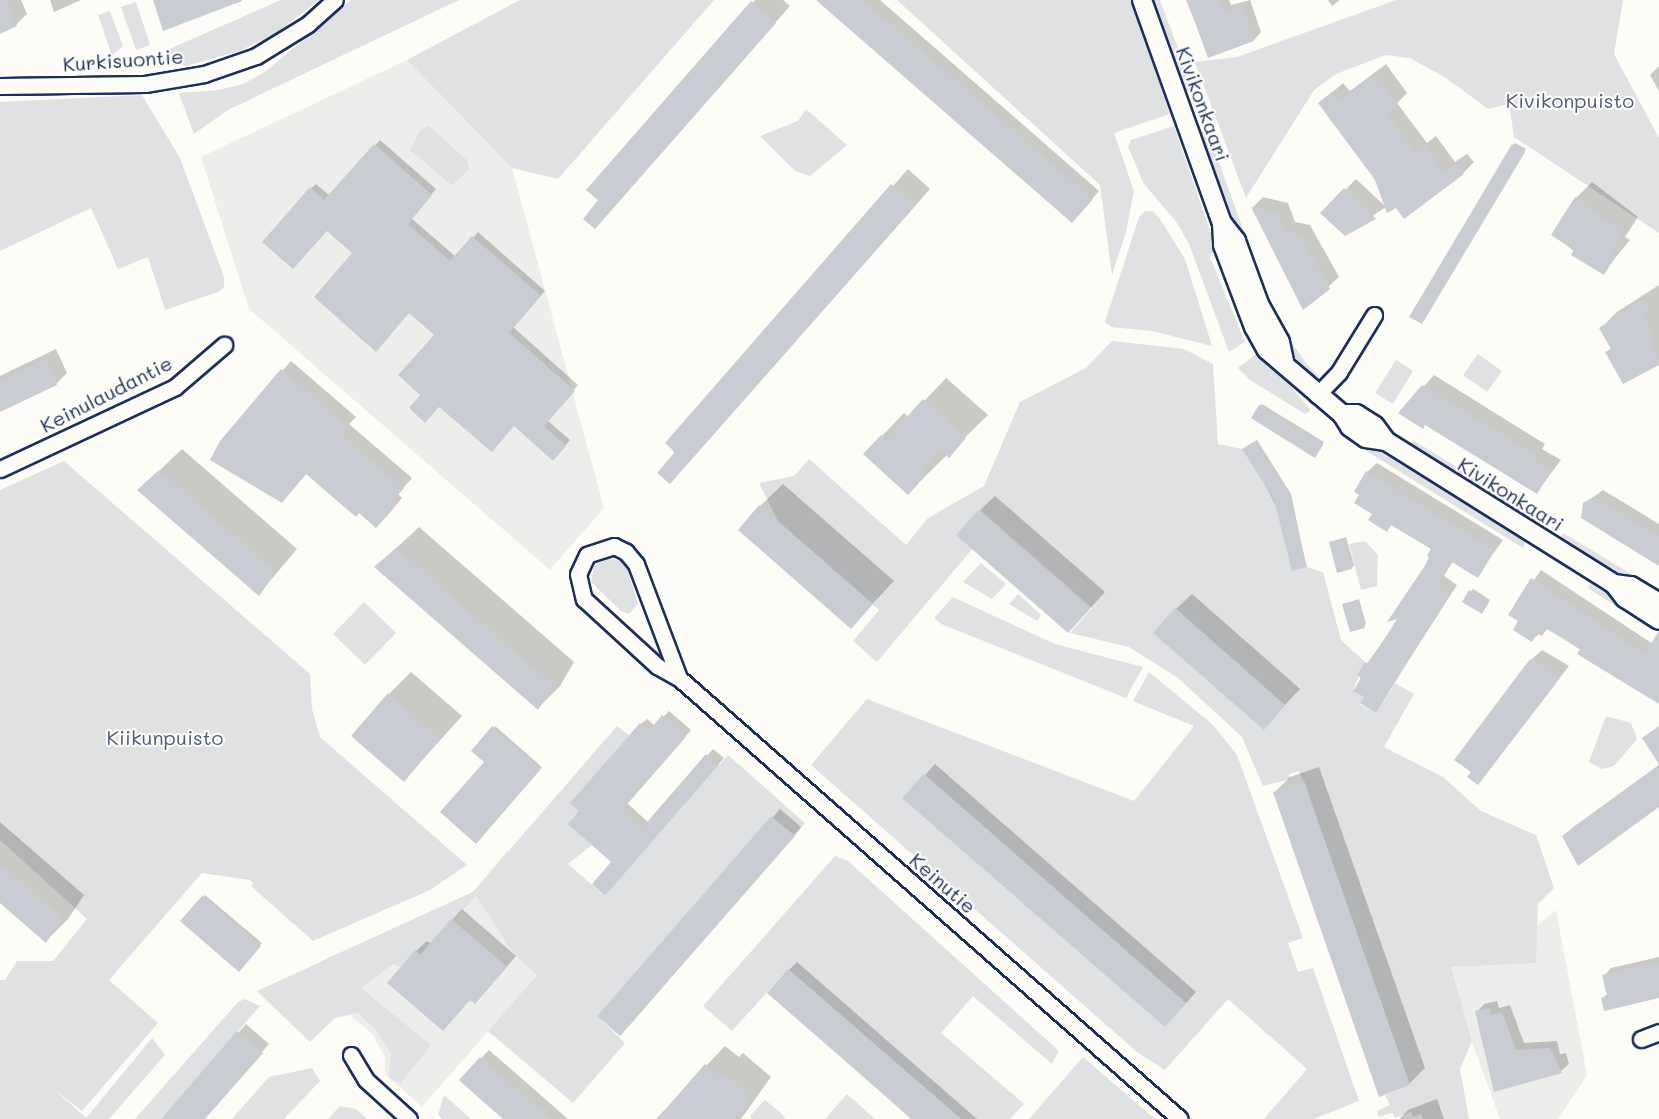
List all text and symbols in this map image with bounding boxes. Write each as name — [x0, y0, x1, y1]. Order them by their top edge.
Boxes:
street label: Kivikonkaari — [1171, 43, 1235, 165]
street label: Kurkisuontie — [62, 44, 184, 76]
park label: Kivikonpuisto — [1506, 88, 1634, 112]
street label: Keinulaudantie — [36, 350, 176, 438]
street label: Kivikonkaari — [1454, 452, 1568, 536]
park label: Kiikunpuisto — [107, 725, 223, 749]
street label: Keinutie — [905, 848, 981, 918]

